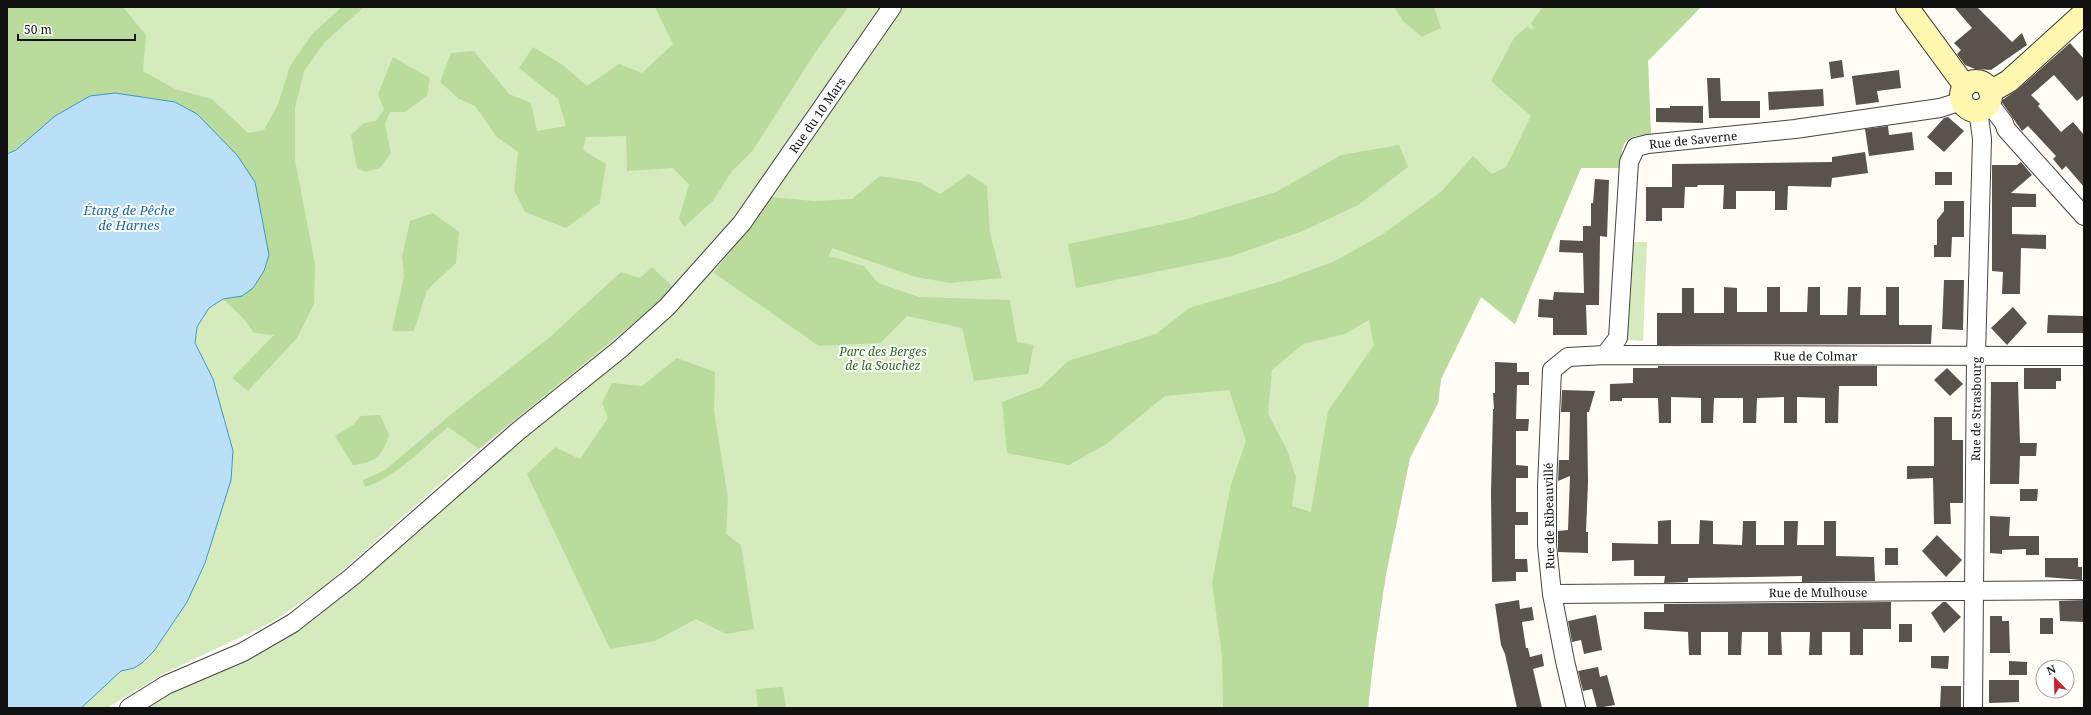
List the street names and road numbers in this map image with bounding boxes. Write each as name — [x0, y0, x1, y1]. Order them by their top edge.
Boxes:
street label: Rue du 10 Mars — [785, 74, 849, 156]
street label: Rue de Saverne — [1648, 126, 1738, 152]
street label: Rue de Colmar — [1774, 347, 1858, 364]
street label: Rue de Strasbourg — [1967, 356, 1984, 461]
street label: Rue de Ribeauvillé — [1540, 463, 1558, 569]
street label: Rue de Mulhouse — [1769, 583, 1867, 601]

